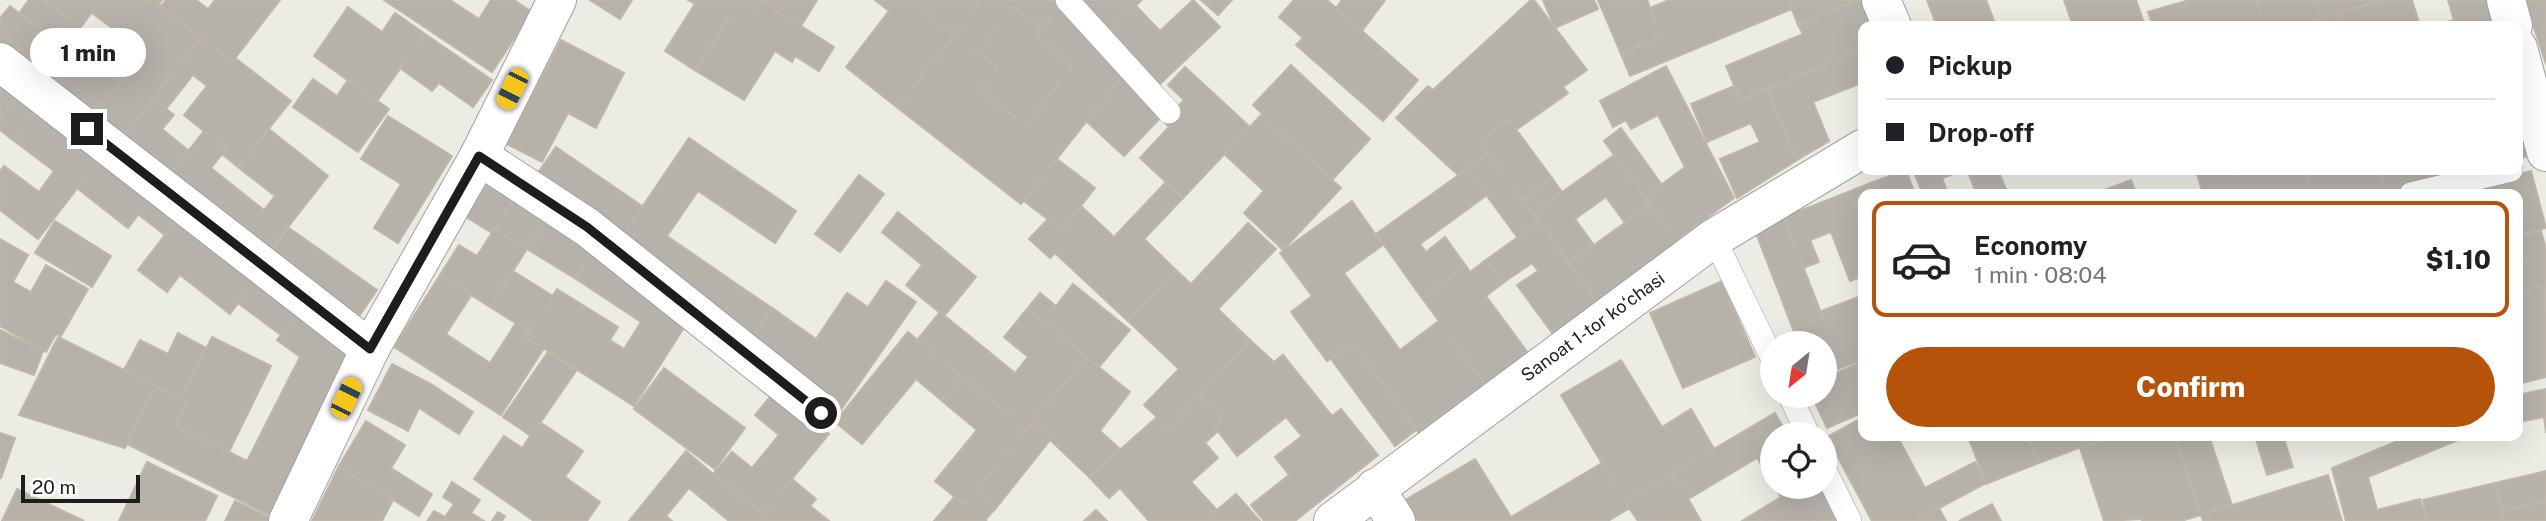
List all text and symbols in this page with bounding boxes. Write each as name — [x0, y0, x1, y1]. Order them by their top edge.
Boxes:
callout: 1 min — [29, 27, 145, 76]
text: 1 min — [60, 39, 116, 66]
text: Pickup — [1928, 50, 2012, 81]
car — [494, 66, 531, 112]
route end — [71, 113, 103, 145]
text: Drop-off — [1928, 117, 2034, 148]
icon: car — [1890, 228, 1953, 291]
text: Economy — [1974, 230, 2087, 261]
text: $1.10 — [2426, 244, 2491, 275]
text: 1 min · 08:04 — [1974, 261, 2107, 288]
street label: Sanoat 1-tor ko‘chasi — [1517, 267, 1669, 386]
north arrow — [1760, 331, 1838, 408]
map controls — [1760, 331, 1837, 499]
button: Confirm — [1886, 347, 2495, 427]
car — [328, 375, 365, 421]
route start — [805, 397, 837, 429]
button: locate — [1760, 422, 1837, 499]
scale bar — [21, 472, 140, 504]
text: 20 m — [32, 476, 76, 498]

